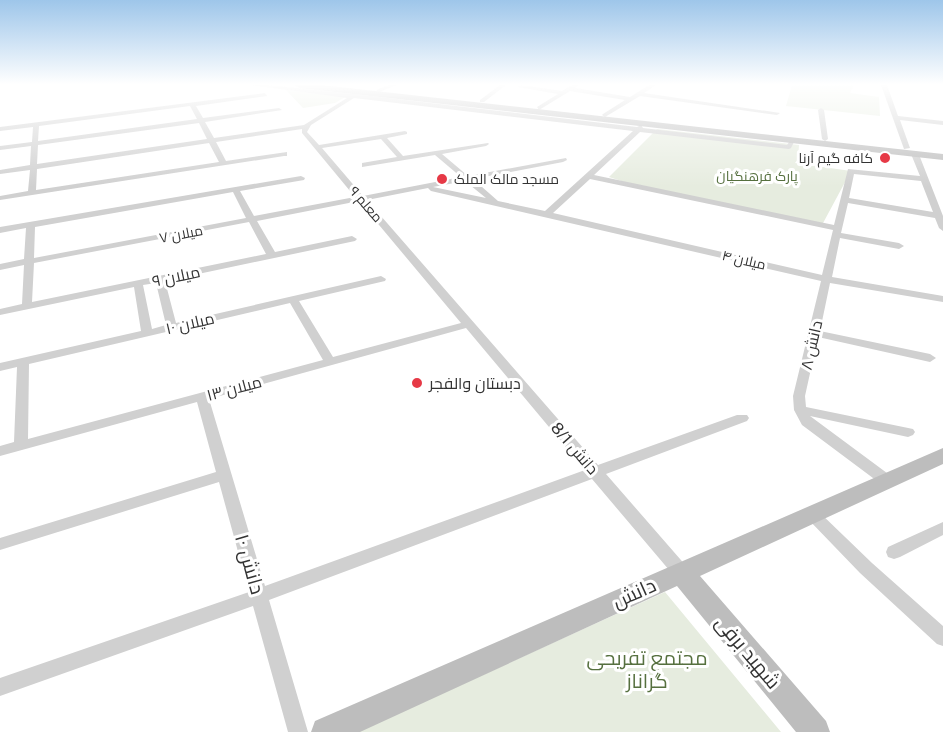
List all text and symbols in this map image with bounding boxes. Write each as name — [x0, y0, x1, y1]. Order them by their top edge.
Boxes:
place label: کافه گیم آرنا — [799, 150, 873, 168]
marker: کافه گیم آرنا — [878, 151, 892, 165]
park label: پارک فرهنگیان — [716, 168, 798, 186]
place label: مسجد مالک الملک — [454, 171, 559, 187]
marker: مسجد مالک الملک — [435, 172, 449, 186]
street label: معلم ۹ — [345, 183, 386, 226]
street label: میلان ۷ — [158, 222, 204, 246]
street label: میلان ۴ — [721, 247, 767, 273]
street label: میلان ۹ — [150, 262, 202, 292]
street label: میلان ۱۰ — [164, 309, 216, 339]
street label: دانش ۸ — [797, 319, 827, 372]
street label: میلان ۱۳ — [205, 372, 264, 406]
place label: دبستان والفجر — [428, 374, 521, 394]
marker: دبستان والفجر — [410, 376, 424, 390]
street label: دانش 8/1 — [546, 418, 602, 479]
street label: دانش ۱۰ — [229, 531, 270, 597]
street label: دانش — [608, 573, 660, 614]
street label: شهید برفی — [710, 610, 786, 694]
park label: مجتمع تفریحی گراناز — [587, 646, 707, 693]

